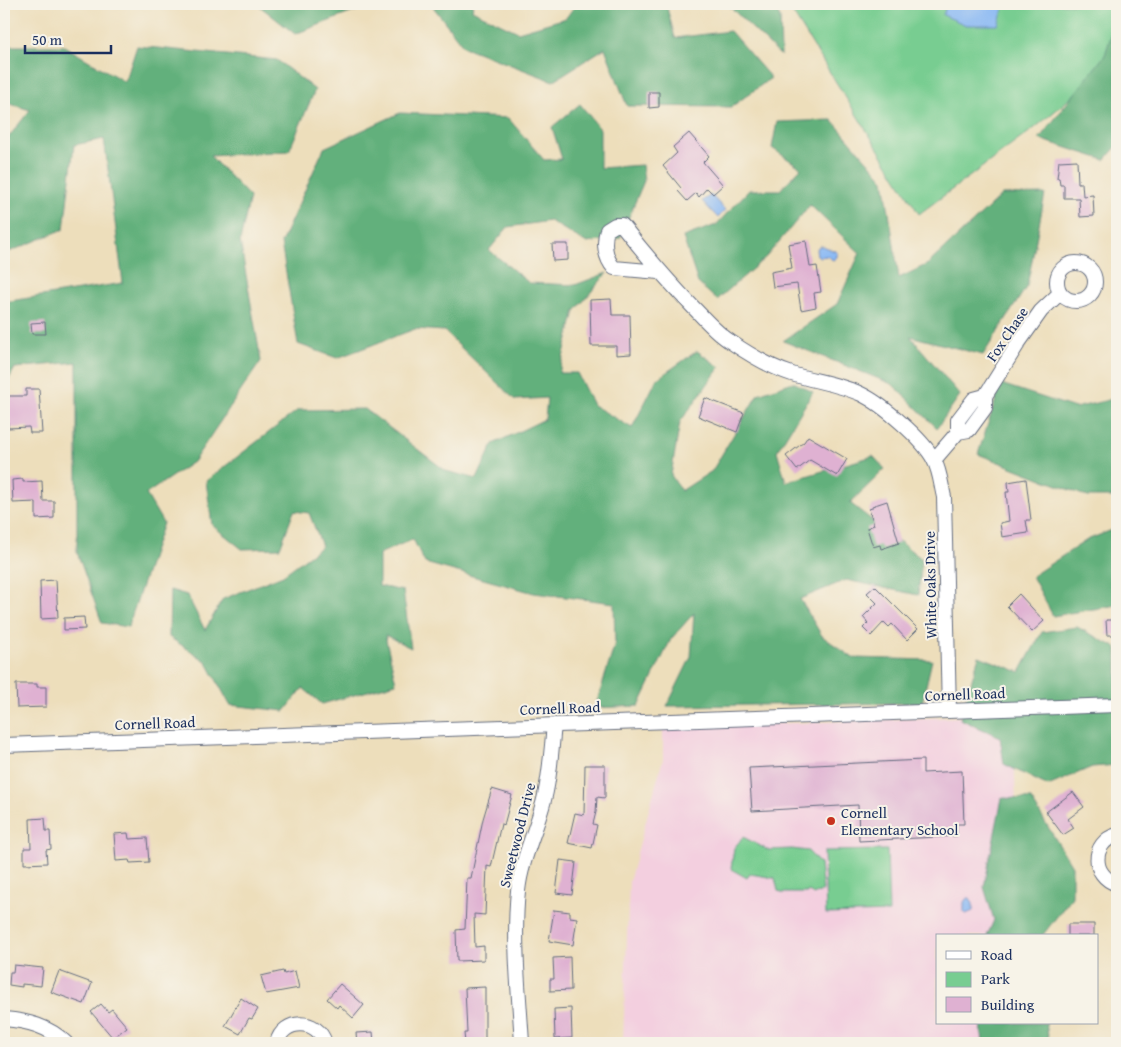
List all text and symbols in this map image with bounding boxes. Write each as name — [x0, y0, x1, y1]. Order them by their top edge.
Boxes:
scale bar — [25, 22, 111, 54]
text: 50 m — [32, 29, 63, 50]
street label: Fox Chase — [981, 303, 1033, 365]
street label: White Oaks Drive — [919, 531, 941, 639]
street label: Cornell Road — [924, 682, 1006, 706]
street label: Cornell Road — [519, 696, 601, 720]
street label: Cornell Road — [114, 711, 196, 735]
street label: Sweetwood Drive — [494, 780, 540, 890]
place label: Cornell Elementary School — [841, 802, 959, 840]
marker: Cornell Elementary School — [825, 815, 837, 827]
legend — [936, 934, 1098, 1024]
text: Road — [981, 944, 1012, 965]
text: Park — [981, 968, 1010, 989]
text: Building — [981, 994, 1035, 1015]

